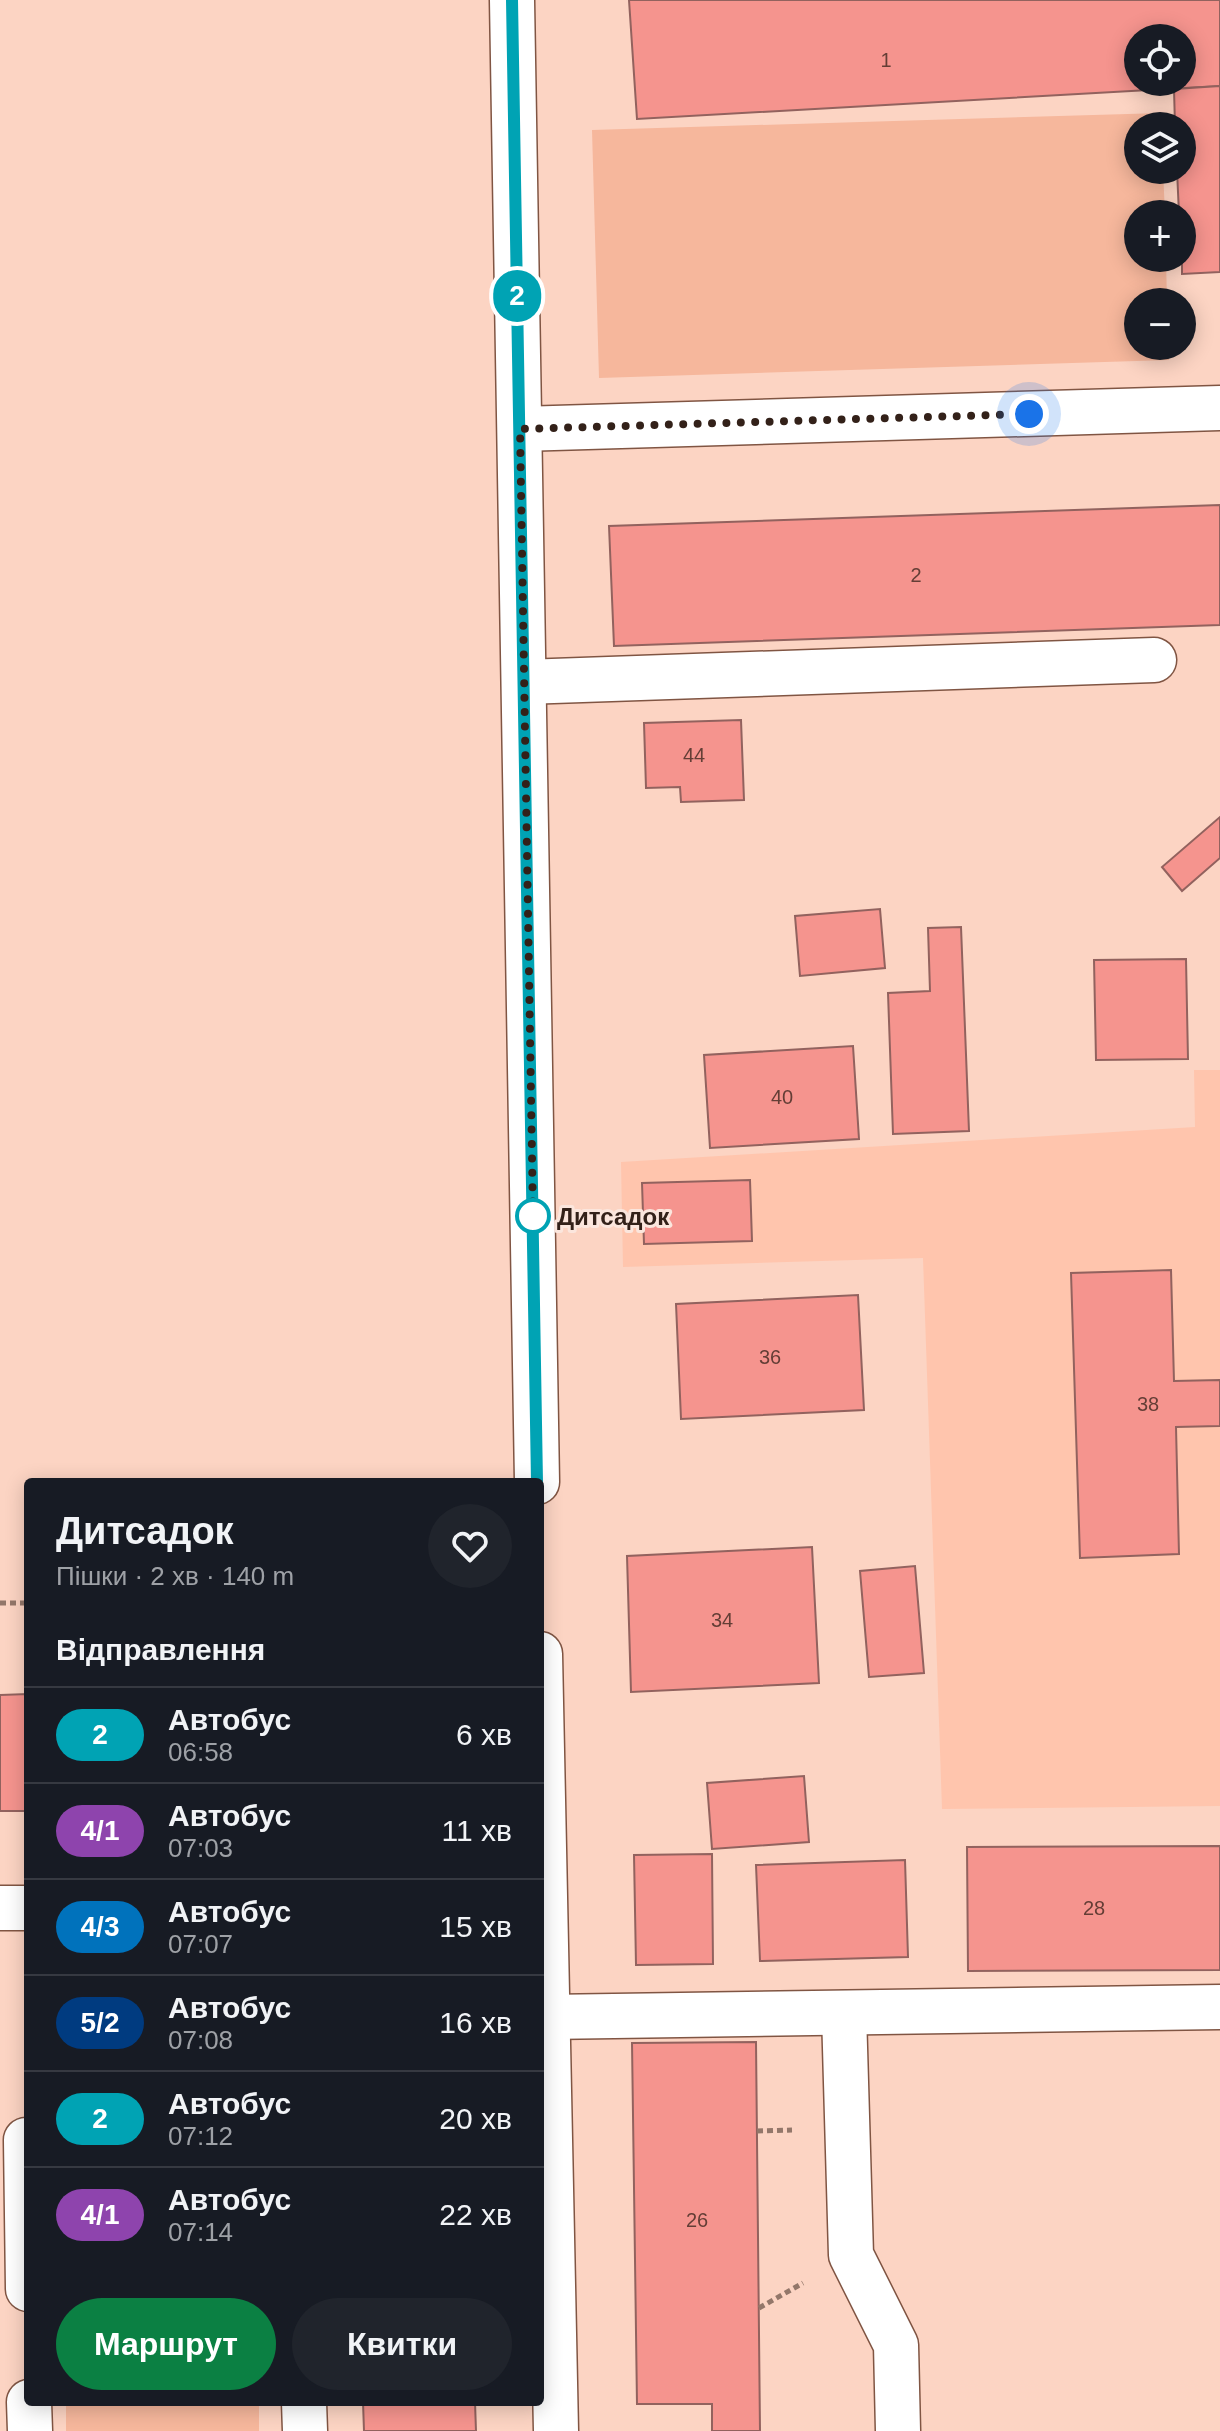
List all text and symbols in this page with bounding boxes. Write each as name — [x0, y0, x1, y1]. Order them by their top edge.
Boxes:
map controls — [1124, 24, 1196, 360]
button: locate — [1124, 24, 1196, 96]
house number: 1 — [880, 49, 892, 71]
button: layers — [1124, 112, 1196, 184]
button: + — [1124, 200, 1196, 272]
line badge: 2 — [491, 270, 543, 322]
text: 2 — [509, 280, 525, 311]
button: − — [1124, 288, 1196, 360]
your location — [1009, 394, 1049, 434]
house number: 2 — [910, 564, 922, 586]
house number: 44 — [683, 744, 705, 766]
house number: 40 — [771, 1086, 793, 1108]
marker: Дитсадок — [516, 1199, 550, 1233]
place label: Дитсадок — [557, 1203, 670, 1230]
house number: 36 — [759, 1346, 781, 1368]
house number: 38 — [1137, 1393, 1159, 1415]
button: heart — [428, 1504, 512, 1588]
text: Дитсадок — [56, 1510, 234, 1552]
text: Пішки · 2 хв · 140 m — [56, 1561, 294, 1591]
house number: 34 — [711, 1609, 733, 1631]
text: Відправлення — [56, 1633, 265, 1666]
text: Автобус — [168, 1703, 291, 1736]
text: 6 хв — [456, 1718, 512, 1751]
text: 2 — [92, 1719, 108, 1750]
text: 06:58 — [168, 1737, 233, 1767]
text: Автобус — [168, 1799, 291, 1832]
text: 11 хв — [442, 1814, 512, 1847]
text: 4/1 — [81, 1815, 119, 1846]
text: 07:03 — [168, 1833, 233, 1863]
text: Автобус — [168, 1895, 291, 1928]
house number: 28 — [1083, 1897, 1105, 1919]
text: 15 хв — [439, 1910, 512, 1943]
text: 4/3 — [81, 1911, 119, 1942]
text: 07:07 — [168, 1929, 233, 1959]
text: Автобус — [168, 1991, 291, 2024]
text: 16 хв — [439, 2006, 512, 2039]
text: 5/2 — [81, 2007, 119, 2038]
text: 07:08 — [168, 2025, 233, 2055]
text: Автобус — [168, 2087, 291, 2120]
text: 20 хв — [439, 2102, 512, 2135]
text: 2 — [92, 2103, 108, 2134]
text: 07:12 — [168, 2121, 233, 2151]
text: Автобус — [168, 2183, 291, 2216]
text: 22 хв — [439, 2198, 512, 2231]
text: 4/1 — [81, 2199, 119, 2230]
house number: 26 — [686, 2209, 708, 2231]
text: 07:14 — [168, 2217, 233, 2247]
button: Маршрут — [56, 2298, 276, 2390]
button: Квитки — [292, 2298, 512, 2390]

